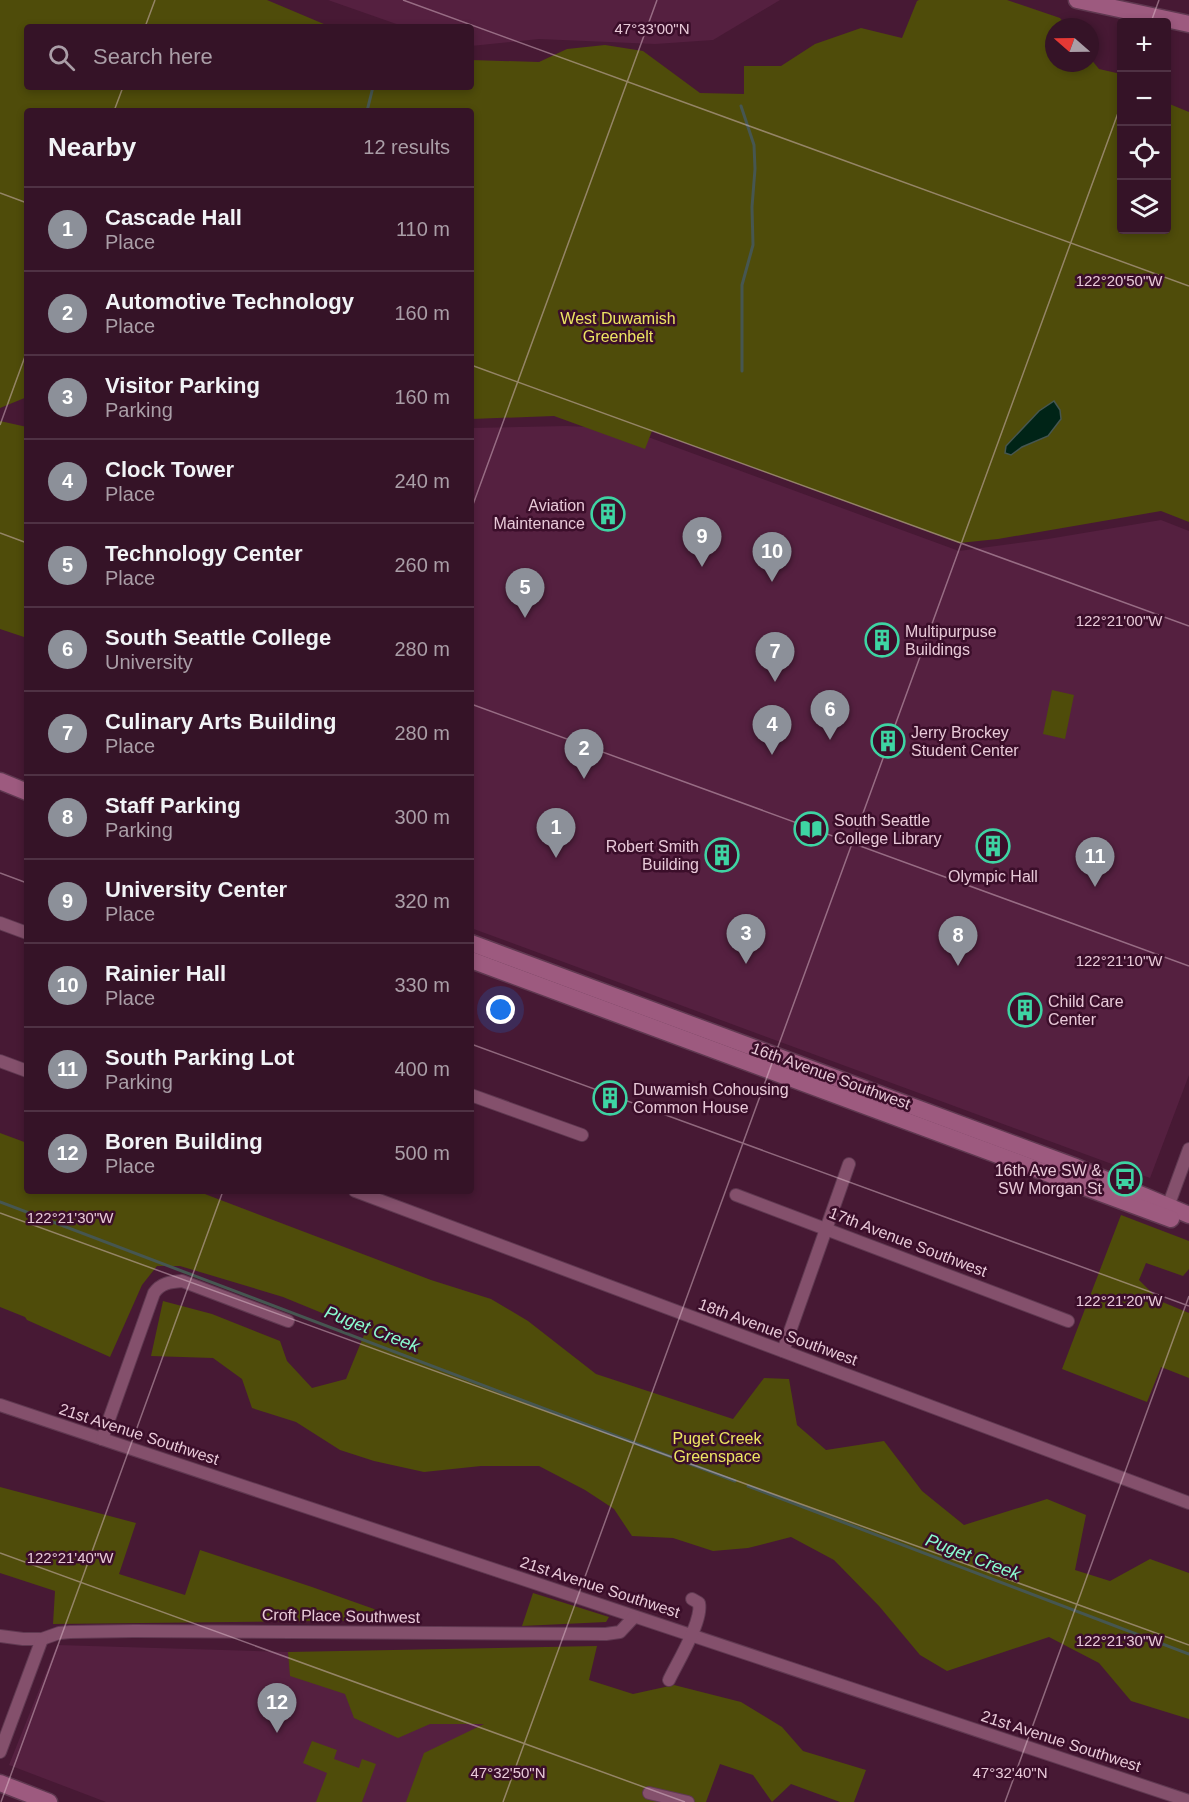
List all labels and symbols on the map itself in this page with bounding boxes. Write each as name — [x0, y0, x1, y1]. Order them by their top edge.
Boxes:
north arrow — [1045, 18, 1099, 72]
text: 47°33'00"N — [614, 20, 690, 37]
text: 122°20'50"W — [1076, 272, 1163, 289]
park label: West Duwamish Greenbelt — [560, 310, 676, 345]
building icon: Aviation Maintenance — [590, 496, 626, 532]
place label: Aviation Maintenance — [493, 497, 585, 532]
pin: 9 — [682, 518, 722, 567]
pin: 10 — [752, 532, 792, 582]
pin: 5 — [506, 568, 544, 618]
text: 122°21'00"W — [1076, 612, 1163, 629]
building icon: Multipurpuse Buildings — [864, 622, 900, 658]
place label: Multipurpuse Buildings — [905, 623, 997, 658]
pin: 7 — [756, 632, 794, 682]
pin: 6 — [810, 690, 850, 740]
pin: 4 — [752, 706, 792, 755]
building icon: Jerry Brockey Student Center — [870, 723, 906, 759]
place label: Jerry Brockey Student Center — [911, 724, 1019, 759]
pin: 2 — [564, 730, 604, 779]
pin: 1 — [536, 808, 576, 858]
library icon: South Seattle College Library — [793, 811, 829, 847]
place label: South Seattle College Library — [834, 812, 942, 847]
building icon: Olympic Hall — [975, 828, 1011, 864]
building icon: Robert Smith Building — [704, 837, 740, 873]
place label: Robert Smith Building — [606, 838, 699, 873]
pin: 11 — [1076, 838, 1114, 887]
place label: Olympic Hall — [948, 868, 1038, 885]
pin: 3 — [726, 914, 766, 964]
pin: 8 — [938, 916, 978, 966]
text: 122°21'10"W — [1076, 952, 1163, 969]
building icon: Child Care Center — [1007, 992, 1043, 1028]
place label: Child Care Center — [1048, 993, 1124, 1028]
your location — [486, 995, 515, 1024]
street label: 16th Avenue Southwest — [749, 1039, 913, 1113]
building icon: Duwamish Cohousing Common House — [592, 1080, 628, 1116]
place label: Duwamish Cohousing Common House — [633, 1081, 789, 1116]
bus stop icon: 16th Ave SW & SW Morgan St — [1107, 1161, 1143, 1197]
place label: 16th Ave SW & SW Morgan St — [995, 1162, 1103, 1197]
street label: 17th Avenue Southwest — [827, 1204, 990, 1280]
text: 122°21'30"W — [27, 1209, 114, 1226]
text: 122°21'20"W — [1076, 1292, 1163, 1309]
street label: 18th Avenue Southwest — [696, 1295, 860, 1369]
water label: Puget Creek — [322, 1302, 423, 1357]
street label: 21st Avenue Southwest — [57, 1400, 222, 1468]
park label: Puget Creek Greenspace — [673, 1430, 762, 1465]
water label: Puget Creek — [923, 1530, 1024, 1585]
text: 122°21'40"W — [27, 1549, 114, 1566]
street label: 21st Avenue Southwest — [518, 1553, 683, 1621]
street label: Croft Place Southwest — [262, 1606, 421, 1626]
text: 122°21'30"W — [1076, 1632, 1163, 1649]
pin: 12 — [258, 1684, 296, 1733]
street label: 21st Avenue Southwest — [979, 1707, 1144, 1775]
text: 47°32'50"N — [470, 1764, 546, 1781]
text: 47°32'40"N — [972, 1764, 1048, 1781]

